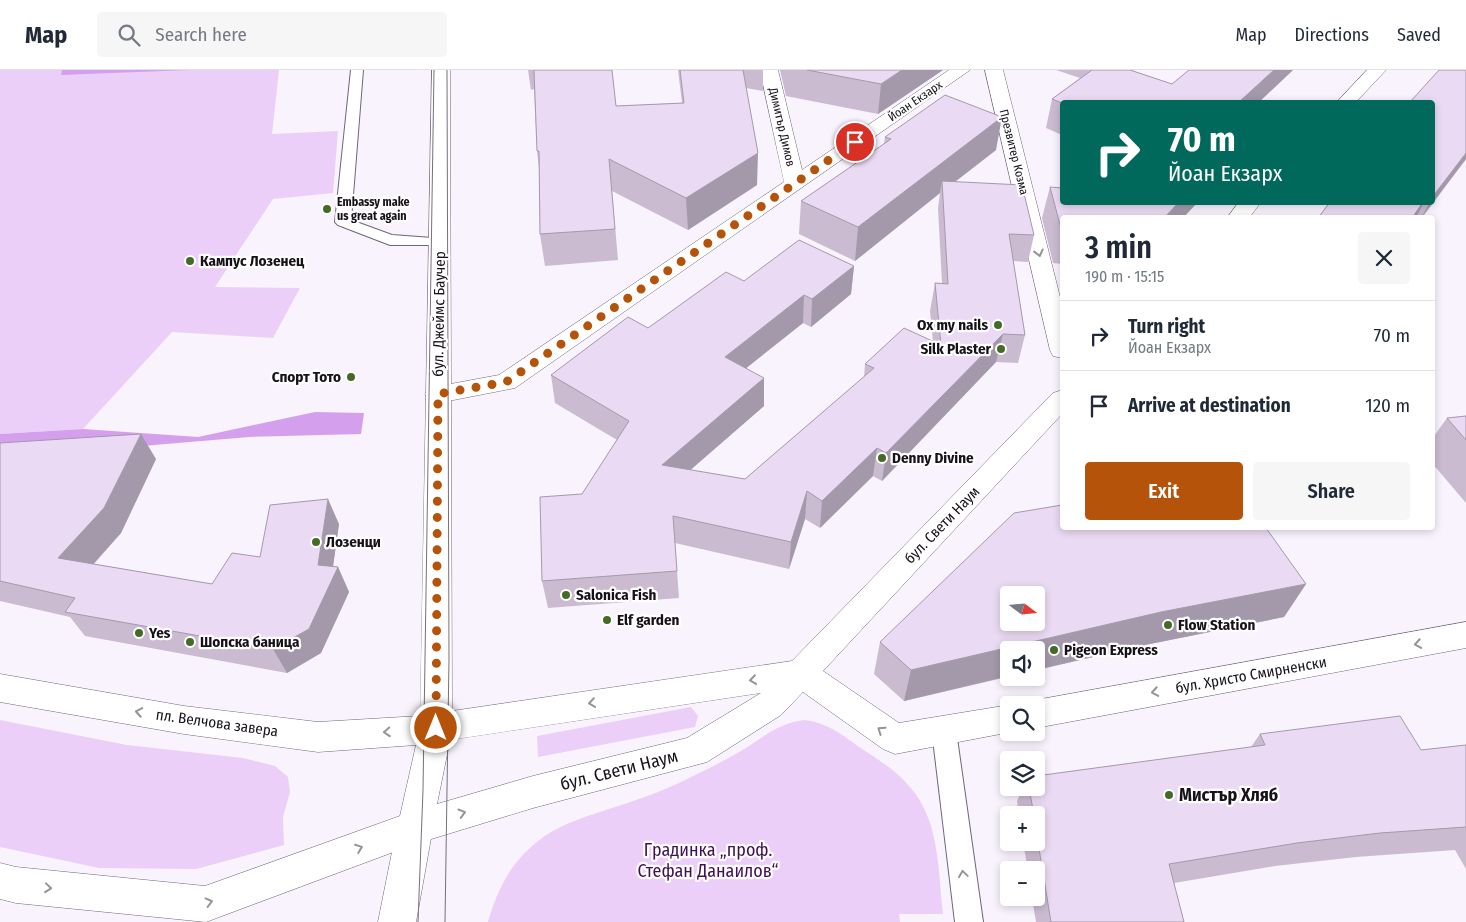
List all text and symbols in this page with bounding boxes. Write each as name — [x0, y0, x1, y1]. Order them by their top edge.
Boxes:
search box — [97, 12, 447, 57]
text: Map — [25, 21, 67, 49]
icon: search — [115, 21, 143, 49]
text: Search here — [155, 23, 247, 46]
text: Map — [1235, 24, 1267, 46]
text: Directions — [1295, 24, 1369, 46]
text: Saved — [1397, 24, 1441, 46]
street label: Йоан Екзарх — [885, 77, 945, 124]
street label: Димитър Димов — [766, 85, 798, 168]
street label: Презвитер Козма — [997, 108, 1031, 196]
text: 70 m — [1168, 118, 1236, 160]
icon: right — [1085, 120, 1150, 185]
pin — [834, 121, 876, 163]
icon: arrive — [841, 128, 869, 156]
text: Йоан Екзарх — [1168, 160, 1282, 187]
place label: Embassy make us great again — [337, 195, 410, 223]
marker: Embassy make us great again — [321, 203, 333, 215]
text: 3 min — [1085, 230, 1152, 266]
button: close — [1358, 232, 1410, 284]
one-way arrow — [1033, 249, 1044, 258]
street label: бул. Джеймс Баучер — [429, 251, 449, 377]
place label: Кампус Лозенец — [200, 252, 305, 270]
marker: Кампус Лозенец — [184, 255, 196, 267]
text: 190 m · 15:15 — [1085, 267, 1164, 286]
text: Turn right — [1128, 315, 1205, 338]
place label: Ox my nails — [917, 316, 988, 334]
marker: Ox my nails — [992, 319, 1004, 331]
icon: right — [1085, 322, 1113, 350]
text: 70 m — [1374, 324, 1410, 347]
text: Йоан Екзарх — [1128, 338, 1211, 357]
place label: Silk Plaster — [920, 340, 992, 358]
marker: Silk Plaster — [995, 343, 1007, 355]
place label: Спорт Тото — [272, 368, 341, 386]
marker: Спорт Тото — [345, 371, 357, 383]
icon: arrive — [1085, 392, 1113, 420]
text: Arrive at destination — [1128, 394, 1291, 417]
text: 120 m — [1365, 394, 1410, 417]
place label: Denny Divine — [892, 449, 974, 467]
marker: Denny Divine — [876, 452, 888, 464]
button: Exit — [1085, 462, 1243, 520]
button: Share — [1253, 462, 1410, 520]
street label: бул. Свети Наум — [901, 483, 983, 567]
place label: Лозенци — [326, 533, 381, 551]
marker: Лозенци — [310, 536, 322, 548]
place label: Salonica Fish — [576, 586, 657, 604]
north arrow — [1000, 586, 1045, 631]
map controls — [1000, 586, 1045, 906]
marker: Salonica Fish — [560, 589, 572, 601]
place label: Elf garden — [617, 611, 680, 629]
marker: Elf garden — [601, 614, 613, 626]
place label: Flow Station — [1178, 616, 1255, 634]
marker: Flow Station — [1162, 619, 1174, 631]
place label: Yes — [148, 624, 171, 642]
marker: Yes — [133, 627, 145, 639]
place label: Шопска баница — [200, 633, 300, 651]
marker: Шопска баница — [184, 636, 196, 648]
one-way arrow — [1414, 639, 1422, 649]
button: sound — [1000, 641, 1045, 686]
place label: Pigeon Express — [1064, 641, 1158, 659]
marker: Pigeon Express — [1048, 644, 1060, 656]
street label: бул. Христо Смирненски — [1174, 653, 1328, 697]
one-way arrow — [748, 674, 756, 685]
one-way arrow — [1150, 687, 1159, 697]
button: search — [1000, 696, 1045, 741]
one-way arrow — [588, 698, 596, 708]
position arrow — [409, 701, 461, 753]
street label: пл. Велчова завера — [155, 706, 279, 740]
one-way arrow — [135, 707, 143, 718]
one-way arrow — [383, 727, 391, 738]
one-way arrow — [877, 727, 887, 736]
street label: бул. Свети Наум — [558, 745, 680, 795]
button: layers — [1000, 751, 1045, 796]
place label: Мистър Хляб — [1179, 784, 1278, 806]
marker: Мистър Хляб — [1163, 789, 1175, 801]
button: + — [1000, 806, 1045, 851]
one-way arrow — [457, 808, 466, 818]
park label: Градинка „проф. Стефан Данаилов“ — [637, 839, 779, 882]
one-way arrow — [355, 844, 363, 854]
button: − — [1000, 861, 1045, 906]
one-way arrow — [958, 869, 968, 878]
one-way arrow — [44, 882, 52, 893]
one-way arrow — [205, 897, 214, 908]

